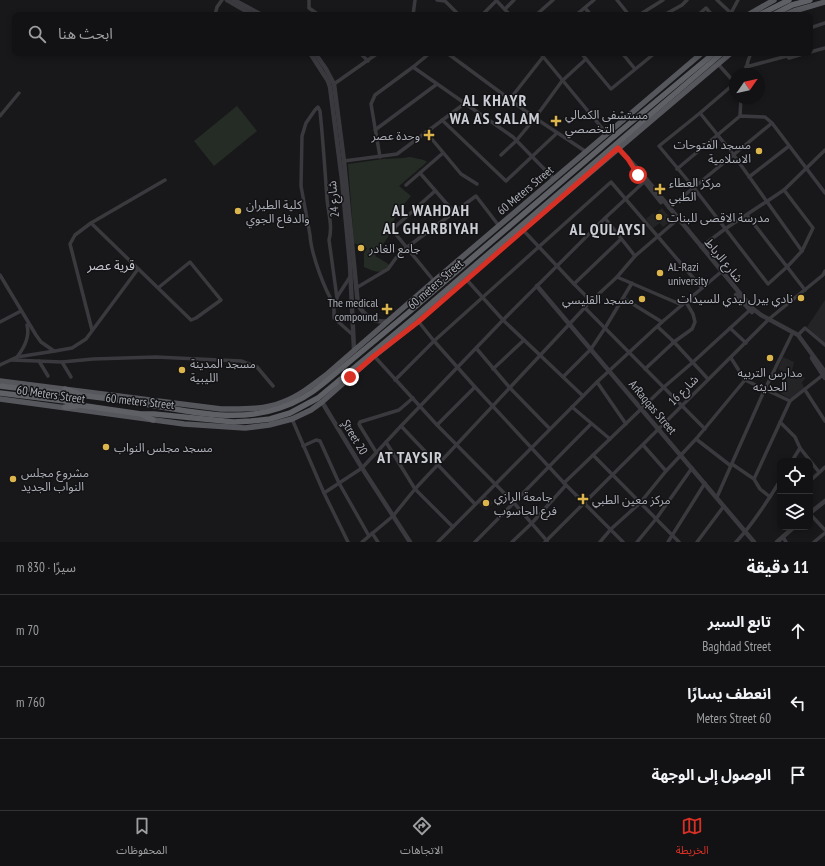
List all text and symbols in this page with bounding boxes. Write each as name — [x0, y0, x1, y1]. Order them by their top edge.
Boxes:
search box — [12, 12, 813, 56]
icon: search — [26, 23, 48, 45]
text: ابحث هنا — [58, 24, 113, 43]
north arrow — [729, 68, 765, 104]
district label: AL KHAYR WA AS SALAM — [448, 90, 541, 128]
place label: مستشفى الكمالي التخصصي — [565, 107, 648, 138]
marker: مستشفى الكمالي التخصصي — [550, 115, 562, 127]
place label: وحدة عصر — [371, 128, 420, 143]
marker: وحدة عصر — [423, 129, 435, 141]
place label: مسجد الفتوحات الاسلامية — [673, 137, 751, 166]
marker: مسجد الفتوحات الاسلامية — [754, 146, 764, 156]
street label: 60 Meters Street — [494, 162, 557, 218]
route start — [629, 166, 647, 184]
place label: مركز العطاء الطبي — [669, 175, 721, 206]
street label: شارع 24 — [324, 180, 344, 218]
marker: مركز العطاء الطبي — [654, 183, 666, 195]
place label: كلية الطيران والدفاع الجوي — [246, 197, 310, 228]
district label: AL WAHDAH AL GHARBIYAH — [382, 200, 479, 238]
marker: كلية الطيران والدفاع الجوي — [233, 206, 243, 216]
place label: مدرسة الاقصى للبنات — [667, 210, 770, 225]
marker: مدرسة الاقصى للبنات — [654, 212, 664, 222]
district label: AL QULAYSI — [569, 219, 646, 239]
street label: شارع الرباط — [700, 235, 746, 286]
place label: جامع الغادر — [368, 241, 421, 258]
marker: جامع الغادر — [356, 243, 366, 253]
street label: 60 meters Street — [404, 255, 466, 312]
district label: قرية عصر — [86, 257, 135, 274]
place label: AL-Razi university — [668, 259, 709, 288]
marker: AL-Razi university — [655, 268, 665, 278]
place label: نادي بيرل ليدي للسيدات — [677, 291, 793, 308]
place label: مسجد القليسي — [562, 292, 634, 309]
marker: نادي بيرل ليدي للسيدات — [796, 293, 806, 303]
marker: مسجد القليسي — [637, 294, 647, 304]
place label: The medical compound — [327, 295, 378, 324]
marker: The medical compound — [381, 303, 393, 315]
marker: مدارس التربيه الحديثه — [765, 353, 775, 363]
place label: مسجد المدينة الليبية — [190, 356, 256, 385]
marker: مسجد المدينة الليبية — [177, 365, 187, 375]
place label: مدارس التربيه الحديثه — [737, 365, 803, 394]
route end — [341, 368, 359, 386]
street label: شارع 16 — [665, 372, 703, 410]
street label: ArRaqqas Street — [626, 377, 680, 438]
street label: 60 Meters Street — [16, 382, 87, 406]
street label: 60 meters Street — [105, 390, 176, 412]
street label: ٍStreet 20 — [338, 417, 371, 458]
place label: مسجد مجلس النواب — [114, 440, 213, 455]
marker: مسجد مجلس النواب — [101, 442, 111, 452]
district label: AT TAYSIR — [376, 447, 443, 467]
map controls — [777, 458, 813, 530]
button: locate — [777, 458, 813, 494]
place label: مشروع مجلس النواب الجديد — [21, 465, 89, 494]
marker: مشروع مجلس النواب الجديد — [8, 474, 18, 484]
place label: جامعة الرازي فرع الحاسوب — [494, 489, 557, 520]
place label: مركز معين الطبي — [592, 492, 671, 509]
marker: مركز معين الطبي — [577, 493, 589, 505]
button: layers — [777, 494, 813, 530]
marker: جامعة الرازي فرع الحاسوب — [481, 498, 491, 508]
text: 11 دقيقة — [746, 556, 809, 578]
text: سيرًا · 830 m — [16, 559, 76, 576]
text: تابع السير — [708, 612, 771, 631]
icon: ahead — [787, 620, 809, 642]
text: 70 m — [16, 622, 39, 639]
text: Baghdad Street — [702, 638, 771, 655]
text: انعطف يسارًا — [687, 684, 771, 703]
icon: left — [787, 692, 809, 714]
text: 760 m — [16, 694, 45, 711]
text: 60 Meters Street — [696, 710, 771, 727]
icon: arrive — [787, 764, 809, 786]
text: الوصول إلى الوجهة — [652, 765, 771, 784]
tab: المحفوظات — [116, 815, 167, 862]
tab: الاتجاهات — [400, 815, 443, 862]
tab: الخريطة — [676, 815, 709, 862]

